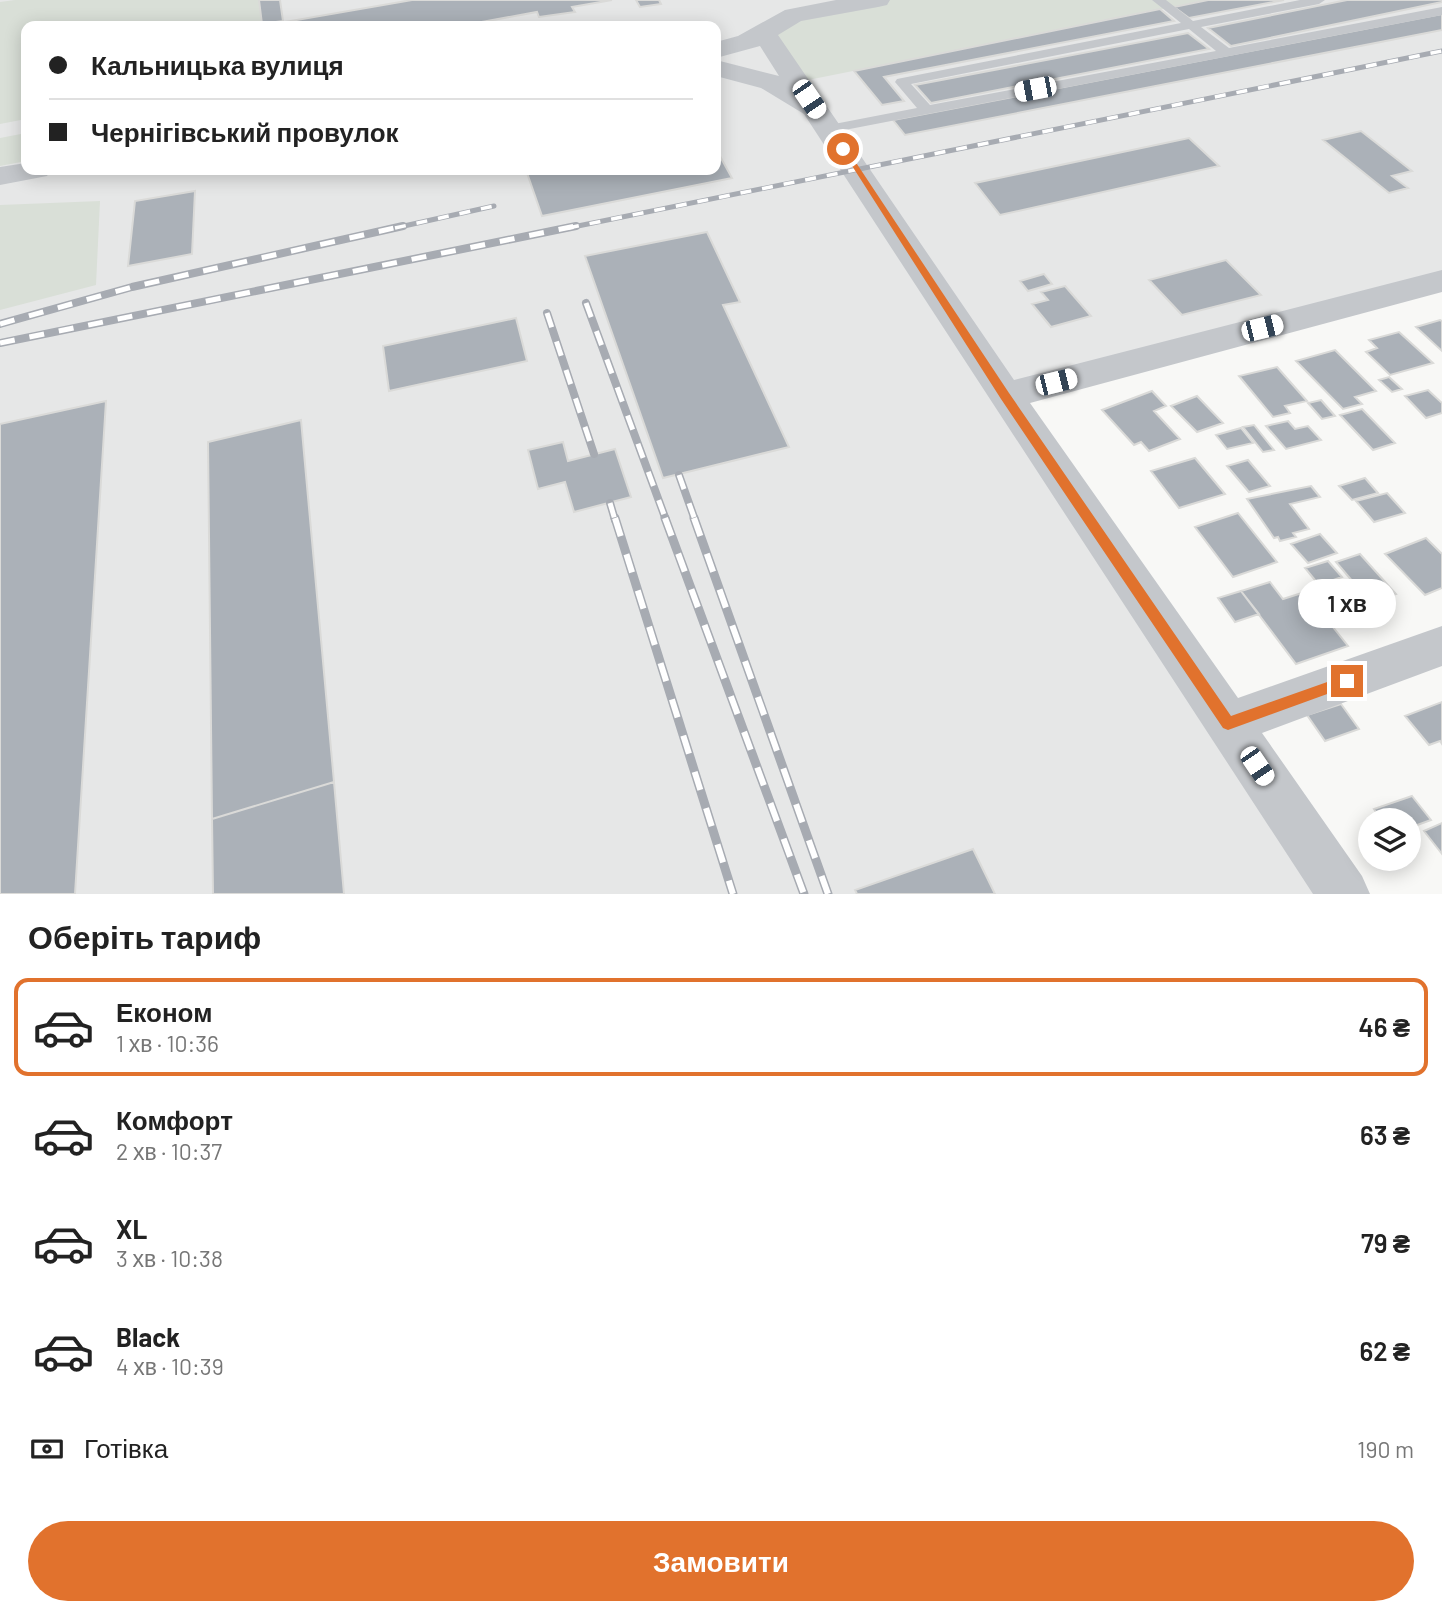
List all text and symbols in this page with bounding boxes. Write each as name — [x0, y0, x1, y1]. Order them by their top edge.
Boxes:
text: Кальницька вулиця — [91, 49, 344, 80]
car — [1013, 75, 1058, 103]
car — [789, 76, 830, 122]
text: Чернігівський провулок — [91, 116, 399, 147]
route start — [827, 133, 859, 165]
car — [1240, 313, 1285, 343]
car — [1034, 367, 1079, 397]
callout: 1 хв — [1298, 580, 1396, 628]
text: 1 хв — [1327, 589, 1367, 617]
route end — [1331, 665, 1363, 697]
car — [1237, 743, 1278, 789]
map controls — [1358, 808, 1421, 871]
button: layers — [1358, 808, 1421, 871]
text: Оберіть тариф — [28, 917, 261, 955]
icon: car — [32, 996, 95, 1059]
text: Економ — [116, 996, 212, 1027]
text: 46 ₴ — [1358, 1011, 1410, 1042]
text: 1 хв · 10:36 — [116, 1029, 219, 1057]
icon: car — [32, 1104, 95, 1167]
text: Комфорт — [116, 1104, 233, 1135]
text: 63 ₴ — [1360, 1119, 1410, 1150]
text: 2 хв · 10:37 — [116, 1137, 222, 1165]
icon: car — [32, 1212, 95, 1275]
text: XL — [116, 1213, 147, 1244]
text: 79 ₴ — [1361, 1227, 1410, 1258]
text: 3 хв · 10:38 — [116, 1244, 223, 1272]
icon: car — [32, 1320, 95, 1383]
text: Black — [116, 1321, 180, 1352]
text: 62 ₴ — [1359, 1335, 1410, 1366]
text: 4 хв · 10:39 — [116, 1352, 224, 1380]
icon: cash — [28, 1430, 66, 1468]
text: Готівка — [84, 1432, 168, 1463]
text: 190 m — [1357, 1435, 1414, 1463]
button: Замовити — [28, 1521, 1414, 1601]

